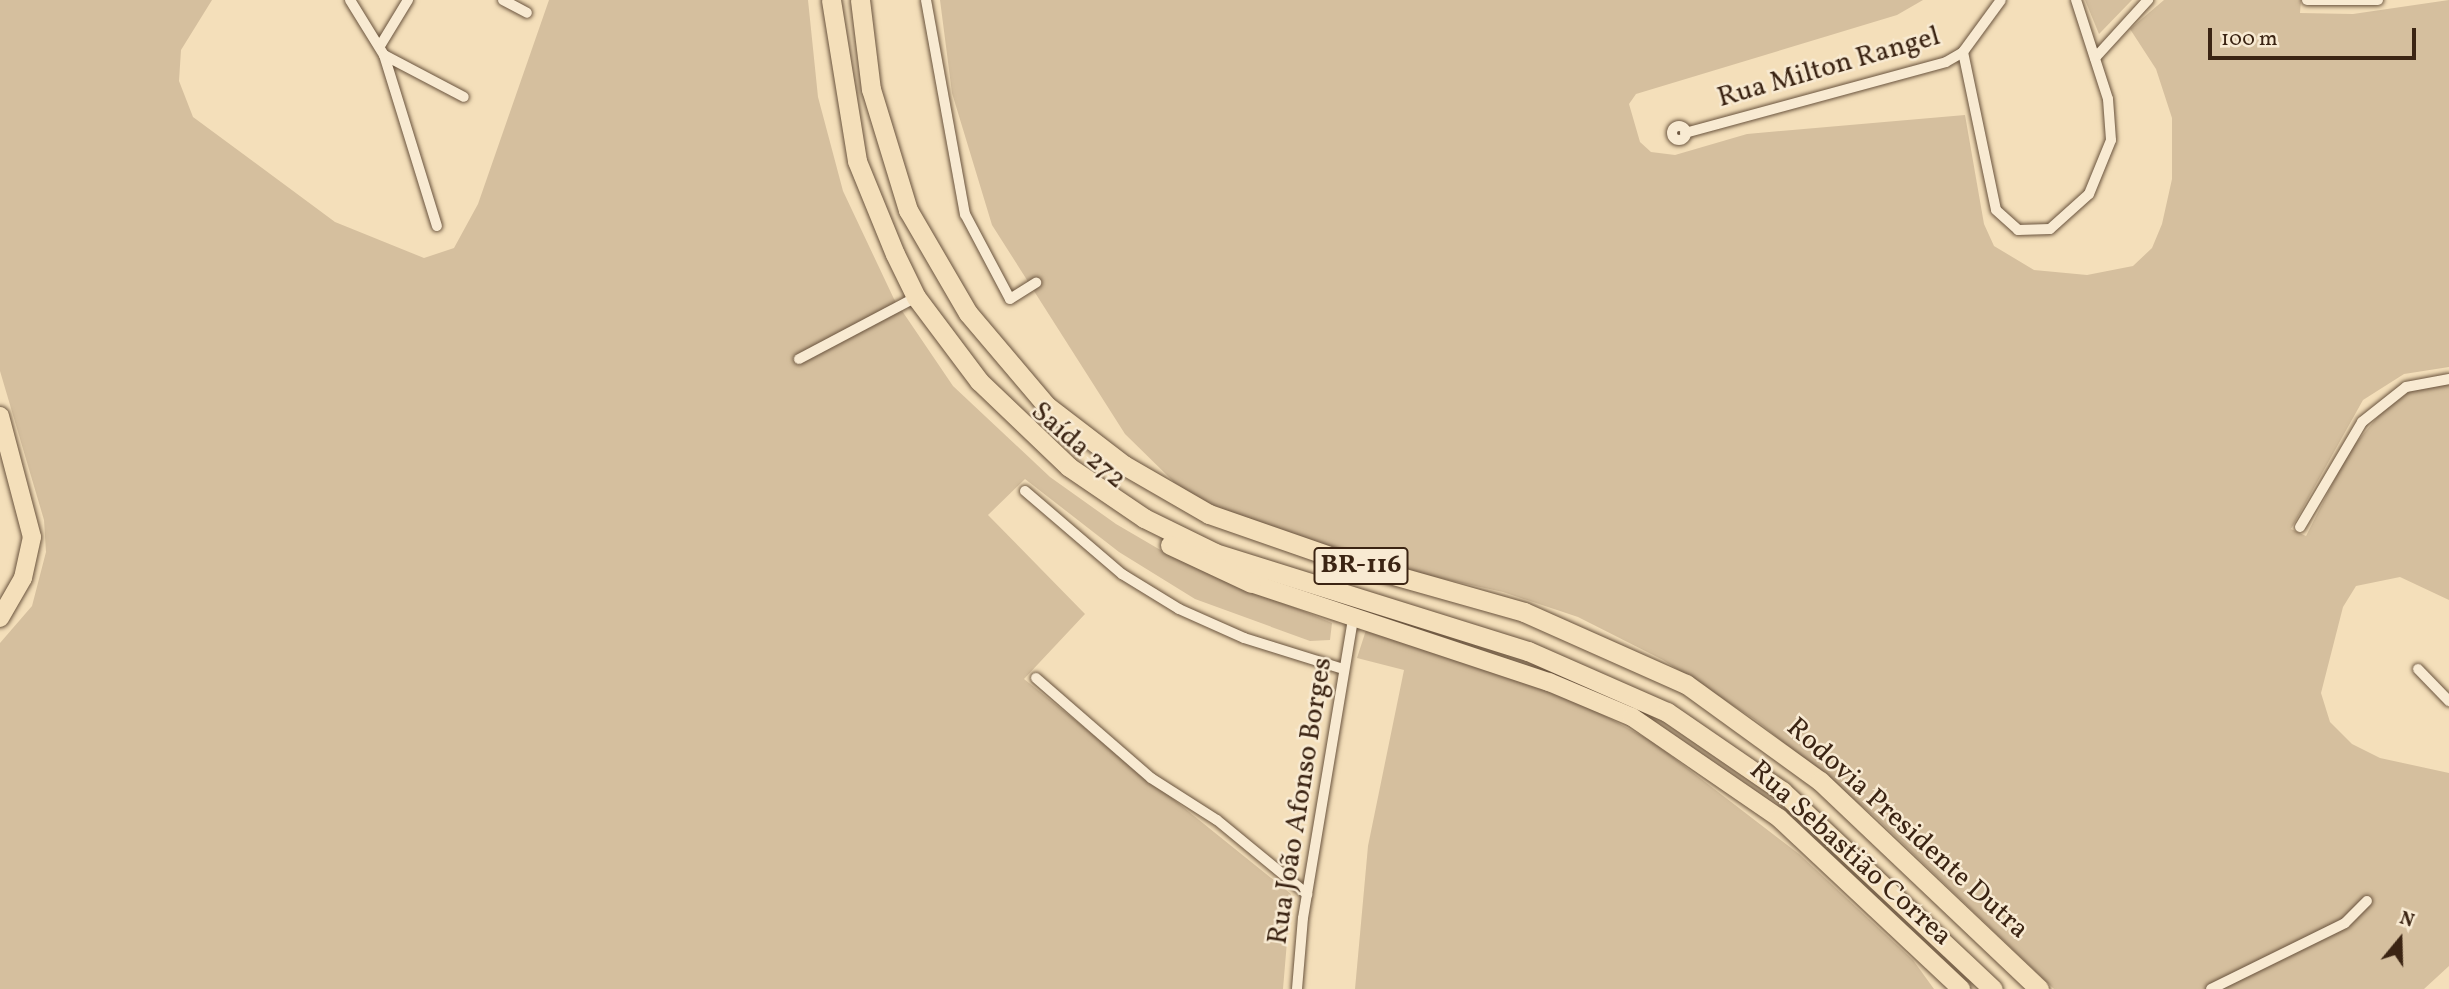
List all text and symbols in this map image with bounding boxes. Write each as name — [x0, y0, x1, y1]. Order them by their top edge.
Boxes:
scale bar — [2211, 14, 2419, 58]
street label: Rua Milton Rangel — [1714, 20, 1944, 116]
text: 100 m — [2221, 25, 2278, 54]
street label: Saída 272 — [1023, 395, 1133, 497]
road number: BR-116 — [1312, 544, 1410, 588]
street label: Rua João Afonso Borges — [1262, 655, 1340, 947]
street label: Rodovia Presidente Dutra — [1779, 711, 2035, 947]
street label: Rua Sebastião Correa — [1742, 754, 1958, 954]
north arrow — [2365, 905, 2435, 975]
text: N — [2396, 906, 2418, 935]

